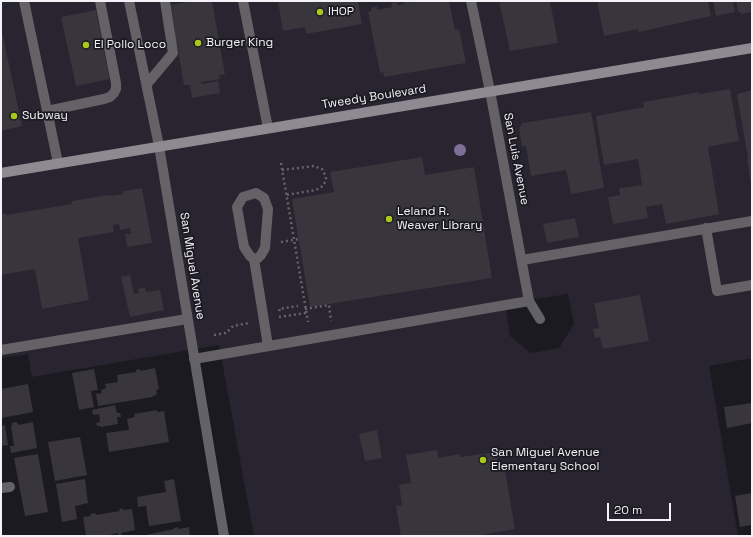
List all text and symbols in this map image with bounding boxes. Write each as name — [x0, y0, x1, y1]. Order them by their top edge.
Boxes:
place label: IHOP — [328, 5, 354, 19]
marker: IHOP — [315, 7, 325, 17]
place label: Burger King — [206, 36, 273, 50]
place label: El Pollo Loco — [94, 38, 166, 52]
marker: Burger King — [193, 38, 203, 48]
marker: El Pollo Loco — [81, 40, 91, 50]
street label: Tweedy Boulevard — [321, 82, 427, 112]
place label: Subway — [22, 109, 68, 123]
marker: Subway — [9, 111, 19, 121]
street label: San Luis Avenue — [500, 112, 532, 206]
place label: Leland R. Weaver Library — [397, 205, 482, 233]
street label: San Miguel Avenue — [176, 211, 208, 321]
marker: Leland R. Weaver Library — [384, 214, 394, 224]
place label: San Miguel Avenue Elementary School — [491, 446, 600, 474]
marker: San Miguel Avenue Elementary School — [478, 455, 488, 465]
scale bar — [609, 495, 673, 521]
text: 20 m — [614, 502, 642, 518]

